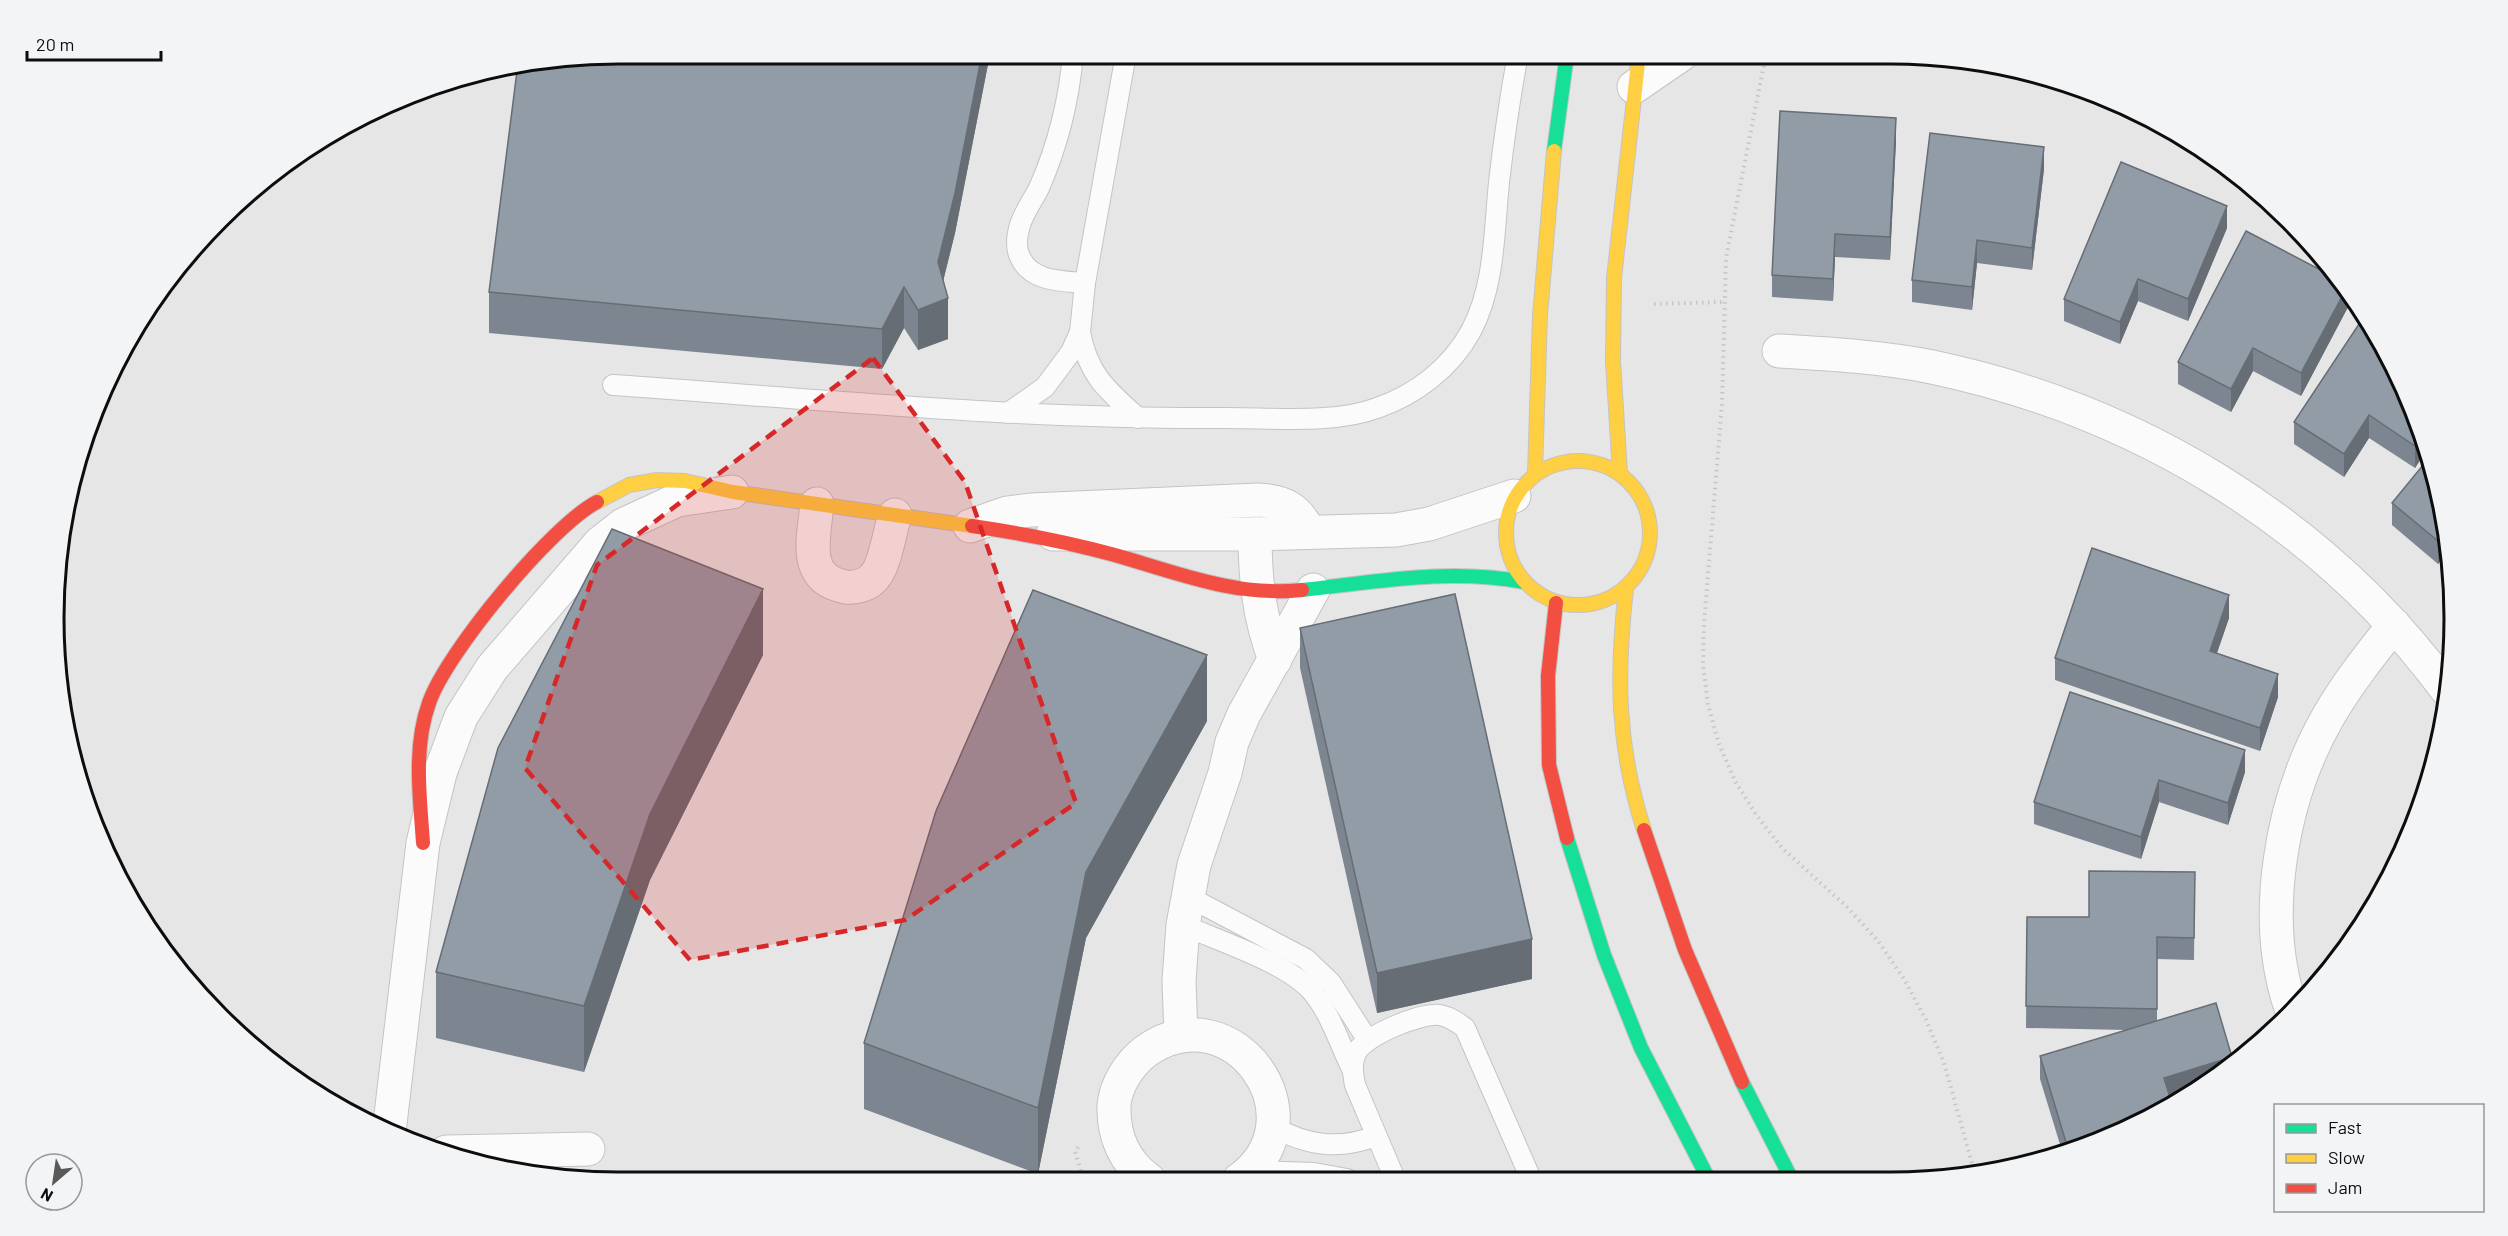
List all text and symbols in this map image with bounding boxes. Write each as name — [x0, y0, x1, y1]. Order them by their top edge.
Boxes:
scale bar — [27, 24, 160, 62]
text: 20 m — [36, 33, 74, 55]
legend — [2274, 1104, 2484, 1212]
text: Fast — [2328, 1116, 2362, 1138]
text: Slow — [2328, 1146, 2365, 1168]
north arrow — [24, 1152, 84, 1212]
text: Jam — [2328, 1176, 2362, 1198]
text: N — [37, 1185, 56, 1206]

